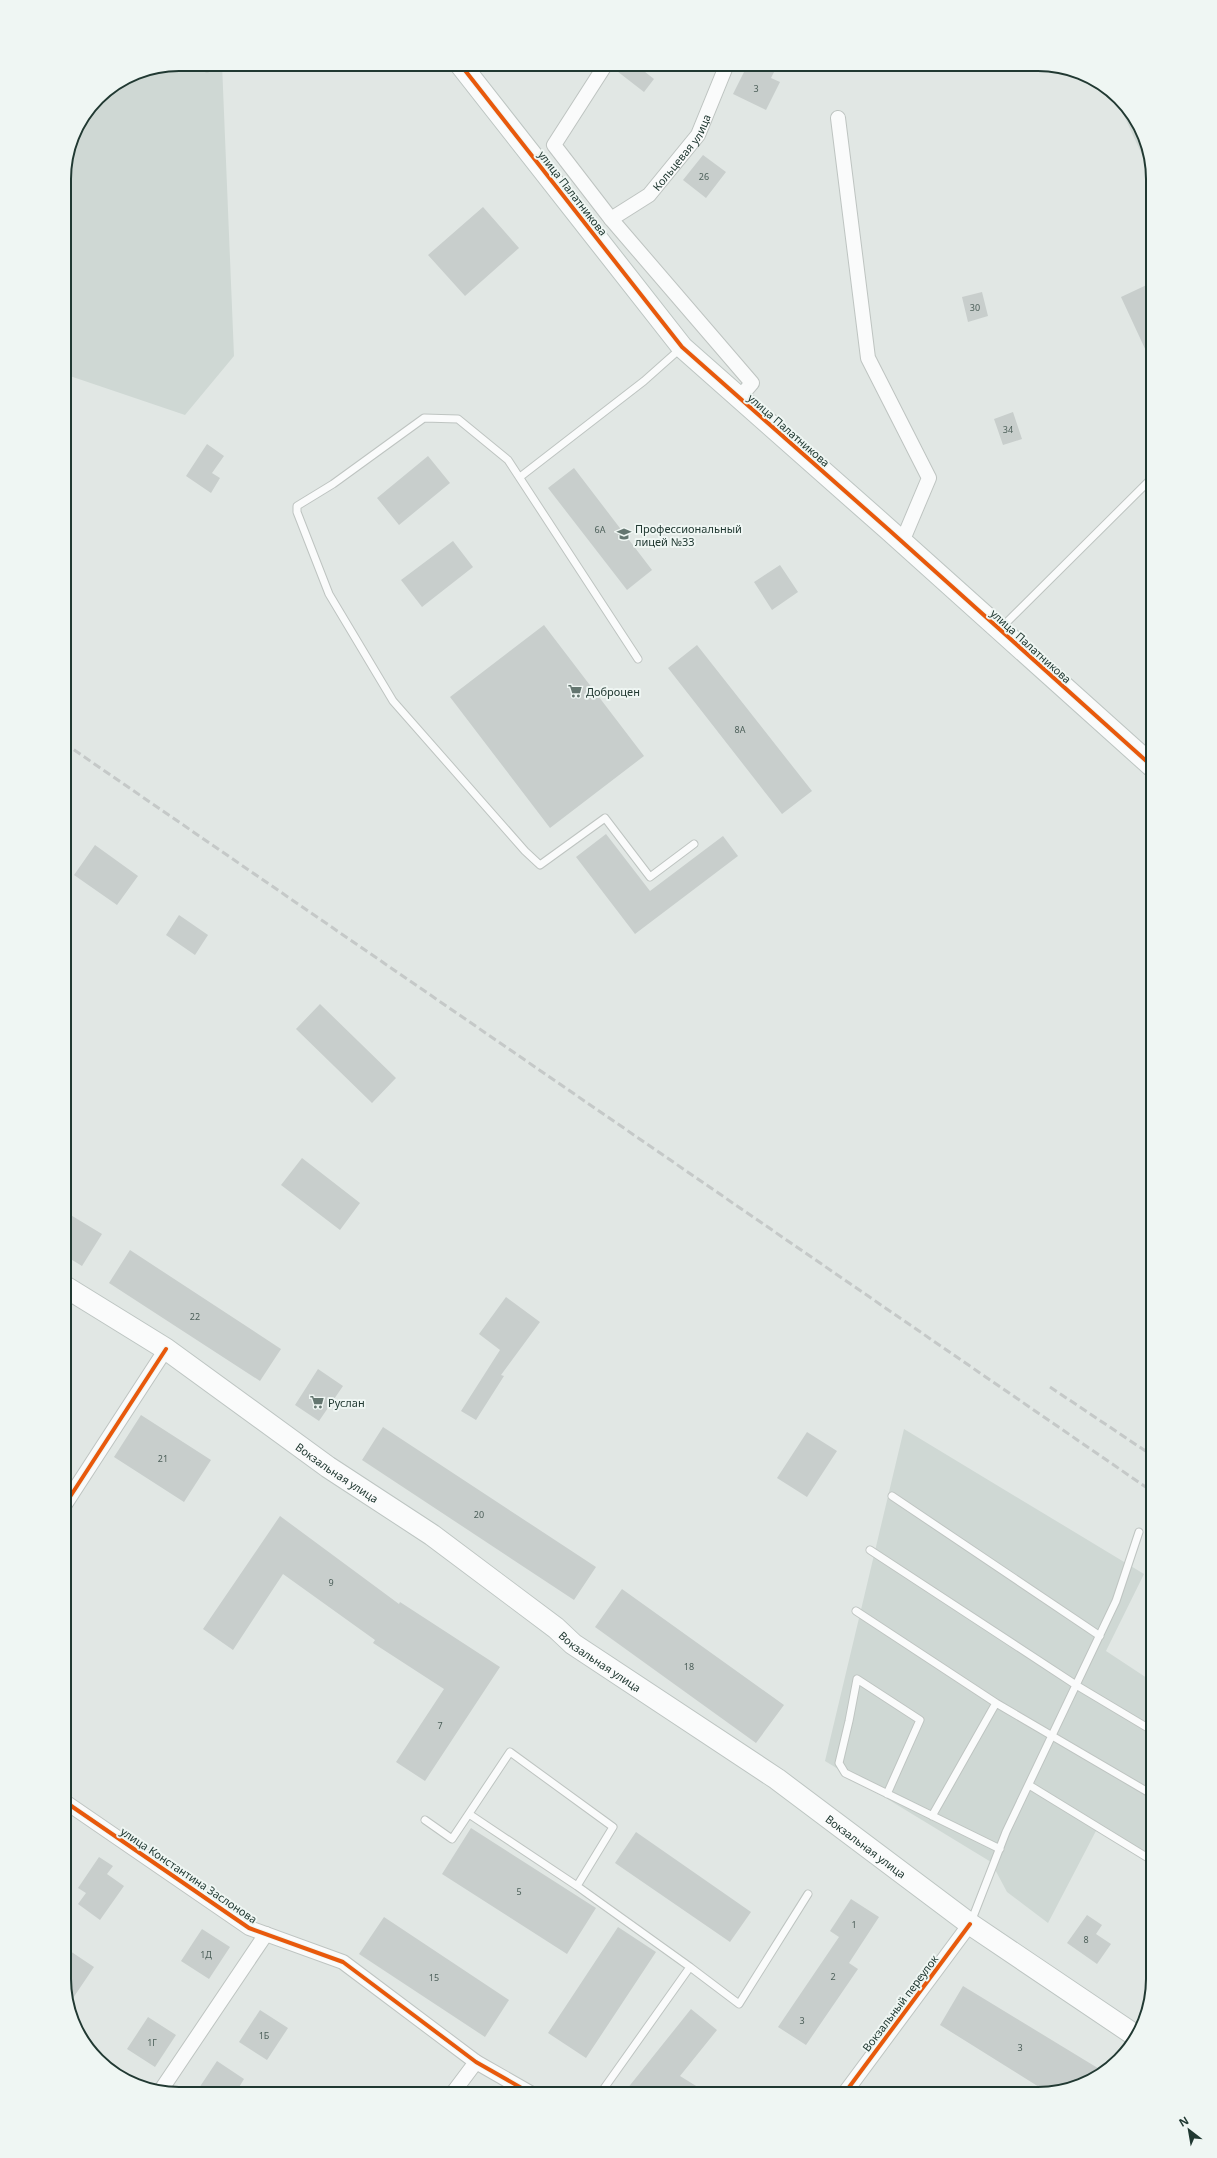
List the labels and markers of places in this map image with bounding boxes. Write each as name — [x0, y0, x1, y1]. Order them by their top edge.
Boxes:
place label: Профессиональный лицей №33 — [635, 521, 742, 549]
school or university icon: Профессиональный лицей №33 — [616, 526, 632, 542]
supermarket icon: Доброцен — [567, 683, 583, 699]
place label: Доброцен — [586, 684, 640, 699]
supermarket icon: Руслан — [309, 1394, 325, 1410]
place label: Руслан — [328, 1395, 365, 1410]

